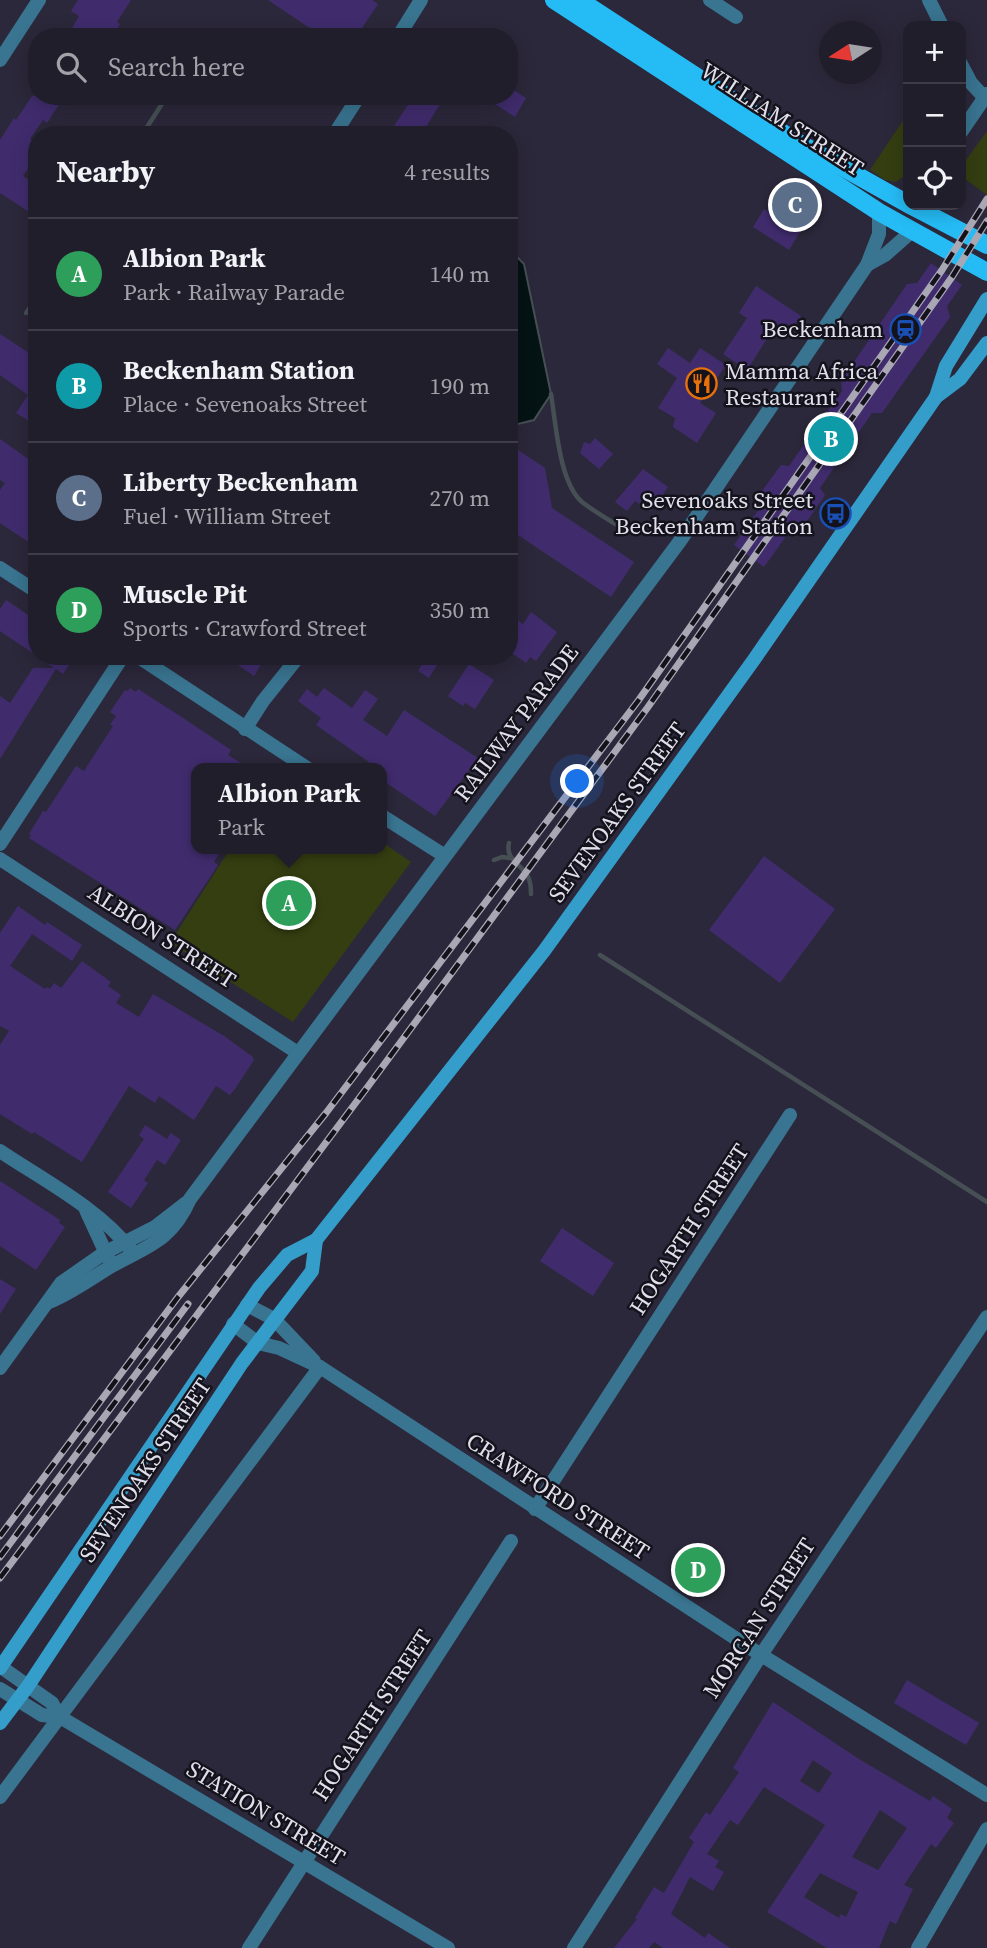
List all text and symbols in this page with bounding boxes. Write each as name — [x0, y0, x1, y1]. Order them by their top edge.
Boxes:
north arrow — [819, 21, 882, 84]
map controls — [903, 21, 966, 210]
button: + — [903, 21, 966, 84]
search box — [28, 28, 518, 105]
icon: search — [52, 48, 90, 86]
text: Search here — [108, 49, 245, 85]
street label: WILLIAM STREET — [694, 54, 870, 184]
button: − — [903, 84, 966, 147]
button: locate — [903, 147, 966, 210]
text: Nearby — [56, 151, 155, 192]
text: 4 results — [404, 156, 490, 188]
pin: C — [772, 179, 818, 231]
text: Albion Park — [123, 240, 266, 276]
text: A — [71, 258, 87, 290]
text: 140 m — [429, 258, 490, 290]
text: Park · Railway Parade — [123, 276, 345, 308]
station icon: Beckenham — [889, 312, 923, 346]
place label: Beckenham — [762, 313, 883, 345]
text: Beckenham Station — [123, 352, 355, 388]
place label: Mamma Africa Restaurant — [725, 355, 879, 413]
restaurant icon: Mamma Africa Restaurant — [685, 367, 719, 401]
text: B — [72, 370, 86, 402]
text: 190 m — [429, 370, 490, 402]
text: Place · Sevenoaks Street — [123, 388, 367, 420]
pin: B — [808, 413, 854, 465]
text: Liberty Beckenham — [123, 464, 358, 500]
text: C — [72, 482, 86, 514]
text: 270 m — [429, 482, 490, 514]
place label: Sevenoaks Street Beckenham Station — [615, 484, 814, 542]
bus stop icon: Sevenoaks Street Beckenham Station — [819, 496, 853, 530]
text: Fuel · William Street — [123, 500, 330, 532]
text: Muscle Pit — [123, 576, 247, 612]
text: D — [71, 594, 87, 626]
text: 350 m — [429, 594, 490, 626]
text: Sports · Crawford Street — [123, 612, 366, 644]
street label: RAILWAY PARADE — [446, 638, 586, 808]
street label: SEVENOAKS STREET — [541, 715, 693, 909]
popup — [191, 763, 387, 854]
your location — [560, 764, 594, 798]
text: Albion Park — [218, 775, 360, 811]
text: Park — [218, 811, 265, 843]
street label: ALBION STREET — [82, 876, 242, 996]
pin: A — [266, 877, 312, 929]
street label: HOGARTH STREET — [622, 1137, 756, 1321]
street label: SEVENOAKS STREET — [71, 1372, 219, 1568]
street label: CRAWFORD STREET — [460, 1425, 656, 1567]
street label: MORGAN STREET — [695, 1532, 823, 1704]
pin: D — [675, 1544, 721, 1596]
street label: HOGARTH STREET — [305, 1623, 439, 1807]
street label: STATION STREET — [181, 1753, 351, 1873]

